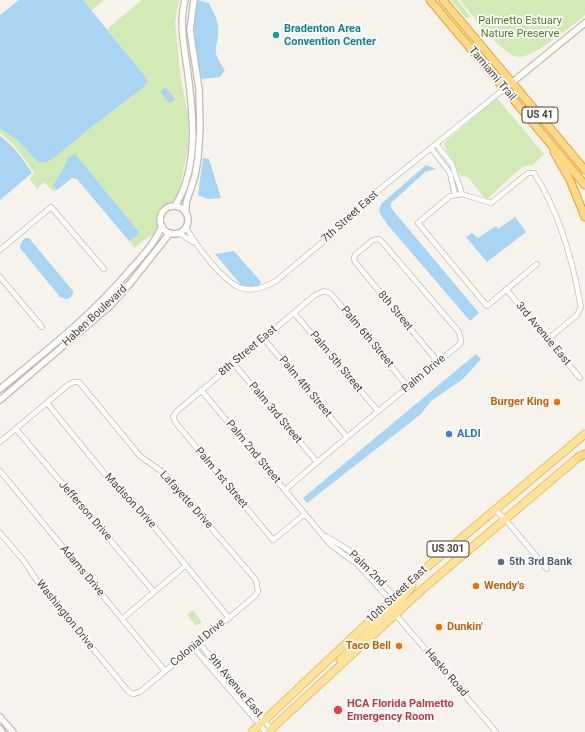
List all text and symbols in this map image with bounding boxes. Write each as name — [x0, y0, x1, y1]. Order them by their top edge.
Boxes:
park label: Palmetto Estuary Nature Preserve — [478, 14, 562, 40]
place label: Bradenton Area Convention Center — [284, 22, 376, 48]
marker: Bradenton Area Convention Center — [271, 30, 281, 40]
street label: Tamiami Trail — [466, 44, 518, 104]
road number: US 41 — [522, 107, 558, 123]
street label: 7th Street East — [319, 188, 381, 246]
street label: Haben Boulevard — [60, 283, 130, 349]
street label: 8th Street — [375, 289, 415, 333]
street label: 3rd Avenue East — [513, 300, 573, 368]
street label: Palm 6th Street — [338, 304, 396, 370]
street label: 8th Street East — [216, 323, 280, 379]
street label: Palm 5th Street — [307, 329, 365, 395]
street label: Palm Drive — [400, 352, 448, 396]
street label: Palm 4th Street — [276, 354, 334, 420]
street label: Palm 3rd Street — [246, 380, 304, 446]
place label: Burger King — [491, 395, 549, 409]
marker: Burger King — [552, 397, 562, 407]
street label: Palm 2nd Street — [223, 418, 283, 486]
place label: ALDI — [457, 427, 481, 441]
marker: ALDI — [444, 429, 454, 439]
street label: Palm 1st Street — [192, 445, 250, 511]
street label: Lafayette Drive — [157, 468, 215, 532]
street label: Madison Drive — [101, 471, 159, 531]
street label: Jefferson Drive — [56, 479, 114, 543]
road number: US 301 — [427, 541, 469, 557]
street label: Adams Drive — [57, 543, 107, 599]
street label: Palm 2nd — [346, 548, 388, 590]
place label: 5th 3rd Bank — [509, 555, 572, 569]
marker: 5th 3rd Bank — [496, 557, 506, 567]
street label: 10th Street East — [364, 564, 430, 626]
street label: Washington Drive — [33, 578, 97, 652]
place label: Wendy's — [484, 579, 524, 593]
marker: Wendy's — [471, 581, 481, 591]
street label: Colonial Drive — [168, 616, 228, 670]
place label: Dunkin' — [447, 620, 483, 634]
marker: Dunkin' — [434, 622, 444, 632]
place label: Taco Bell — [346, 639, 391, 653]
marker: Taco Bell — [394, 641, 404, 651]
street label: Hasko Road — [422, 646, 470, 700]
street label: 9th Avenue East — [205, 652, 265, 720]
place label: HCA Florida Palmetto Emergency Room — [347, 697, 454, 723]
marker: HCA Florida Palmetto Emergency Room — [332, 704, 344, 716]

